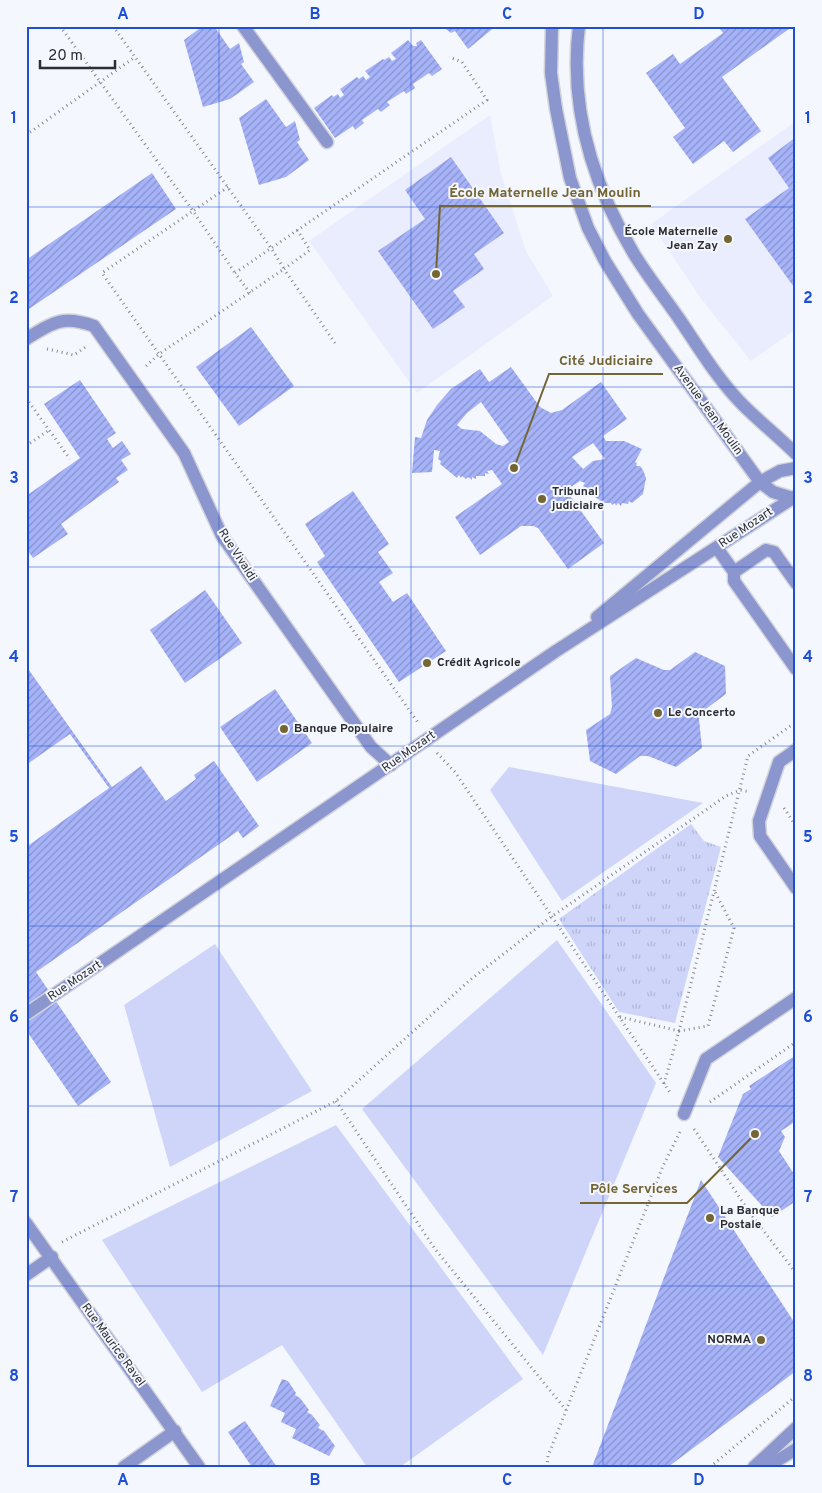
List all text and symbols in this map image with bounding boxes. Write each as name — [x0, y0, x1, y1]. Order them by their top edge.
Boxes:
text: A — [117, 5, 129, 25]
text: B — [309, 5, 321, 25]
text: C — [502, 5, 512, 25]
text: D — [693, 5, 705, 25]
scale bar — [40, 38, 115, 70]
text: 20 m — [48, 47, 83, 66]
text: 1 — [11, 109, 17, 129]
text: 1 — [805, 109, 811, 129]
callout: École Maternelle Jean Moulin — [440, 177, 651, 206]
text: École Maternelle Jean Moulin — [449, 184, 641, 202]
place label: École Maternelle Jean Zay — [625, 224, 718, 254]
marker: École Maternelle Jean Zay — [722, 233, 734, 245]
text: 2 — [9, 289, 19, 309]
text: 2 — [803, 289, 813, 309]
callout: Cité Judiciaire — [549, 345, 663, 374]
text: Cité Judiciaire — [559, 353, 653, 370]
street label: Avenue Jean Moulin — [670, 362, 746, 458]
text: 3 — [9, 469, 19, 489]
text: 3 — [803, 469, 813, 489]
place label: Tribunal judiciaire — [551, 484, 604, 514]
marker: Tribunal judiciaire — [536, 493, 548, 505]
street label: Rue Mozart — [716, 504, 776, 552]
street label: Rue Vivaldi — [214, 526, 260, 584]
text: 4 — [9, 648, 19, 668]
text: 4 — [803, 648, 813, 668]
place label: Crédit Agricole — [437, 655, 521, 671]
marker: Crédit Agricole — [421, 657, 433, 669]
place label: Le Concerto — [668, 705, 736, 721]
marker: Le Concerto — [652, 707, 664, 719]
place label: Banque Populaire — [294, 721, 393, 737]
marker: Banque Populaire — [278, 723, 290, 735]
street label: Rue Mozart — [379, 728, 439, 776]
text: 5 — [9, 828, 19, 848]
text: 5 — [803, 828, 813, 848]
street label: Rue Mozart — [45, 957, 105, 1005]
text: 6 — [9, 1008, 19, 1028]
text: 6 — [803, 1008, 813, 1028]
callout: Pôle Services — [580, 1174, 687, 1203]
text: Pôle Services — [590, 1181, 678, 1198]
text: 7 — [10, 1188, 18, 1208]
text: 7 — [804, 1188, 812, 1208]
place label: La Banque Postale — [720, 1203, 780, 1233]
marker: La Banque Postale — [704, 1212, 716, 1224]
street label: Rue Maurice Ravel — [77, 1300, 149, 1390]
place label: NORMA — [707, 1332, 751, 1348]
marker: NORMA — [755, 1334, 767, 1346]
text: 8 — [9, 1367, 19, 1387]
text: 8 — [803, 1367, 813, 1387]
text: A — [117, 1471, 129, 1491]
text: B — [309, 1471, 321, 1491]
text: C — [502, 1471, 512, 1491]
text: D — [693, 1471, 705, 1491]

